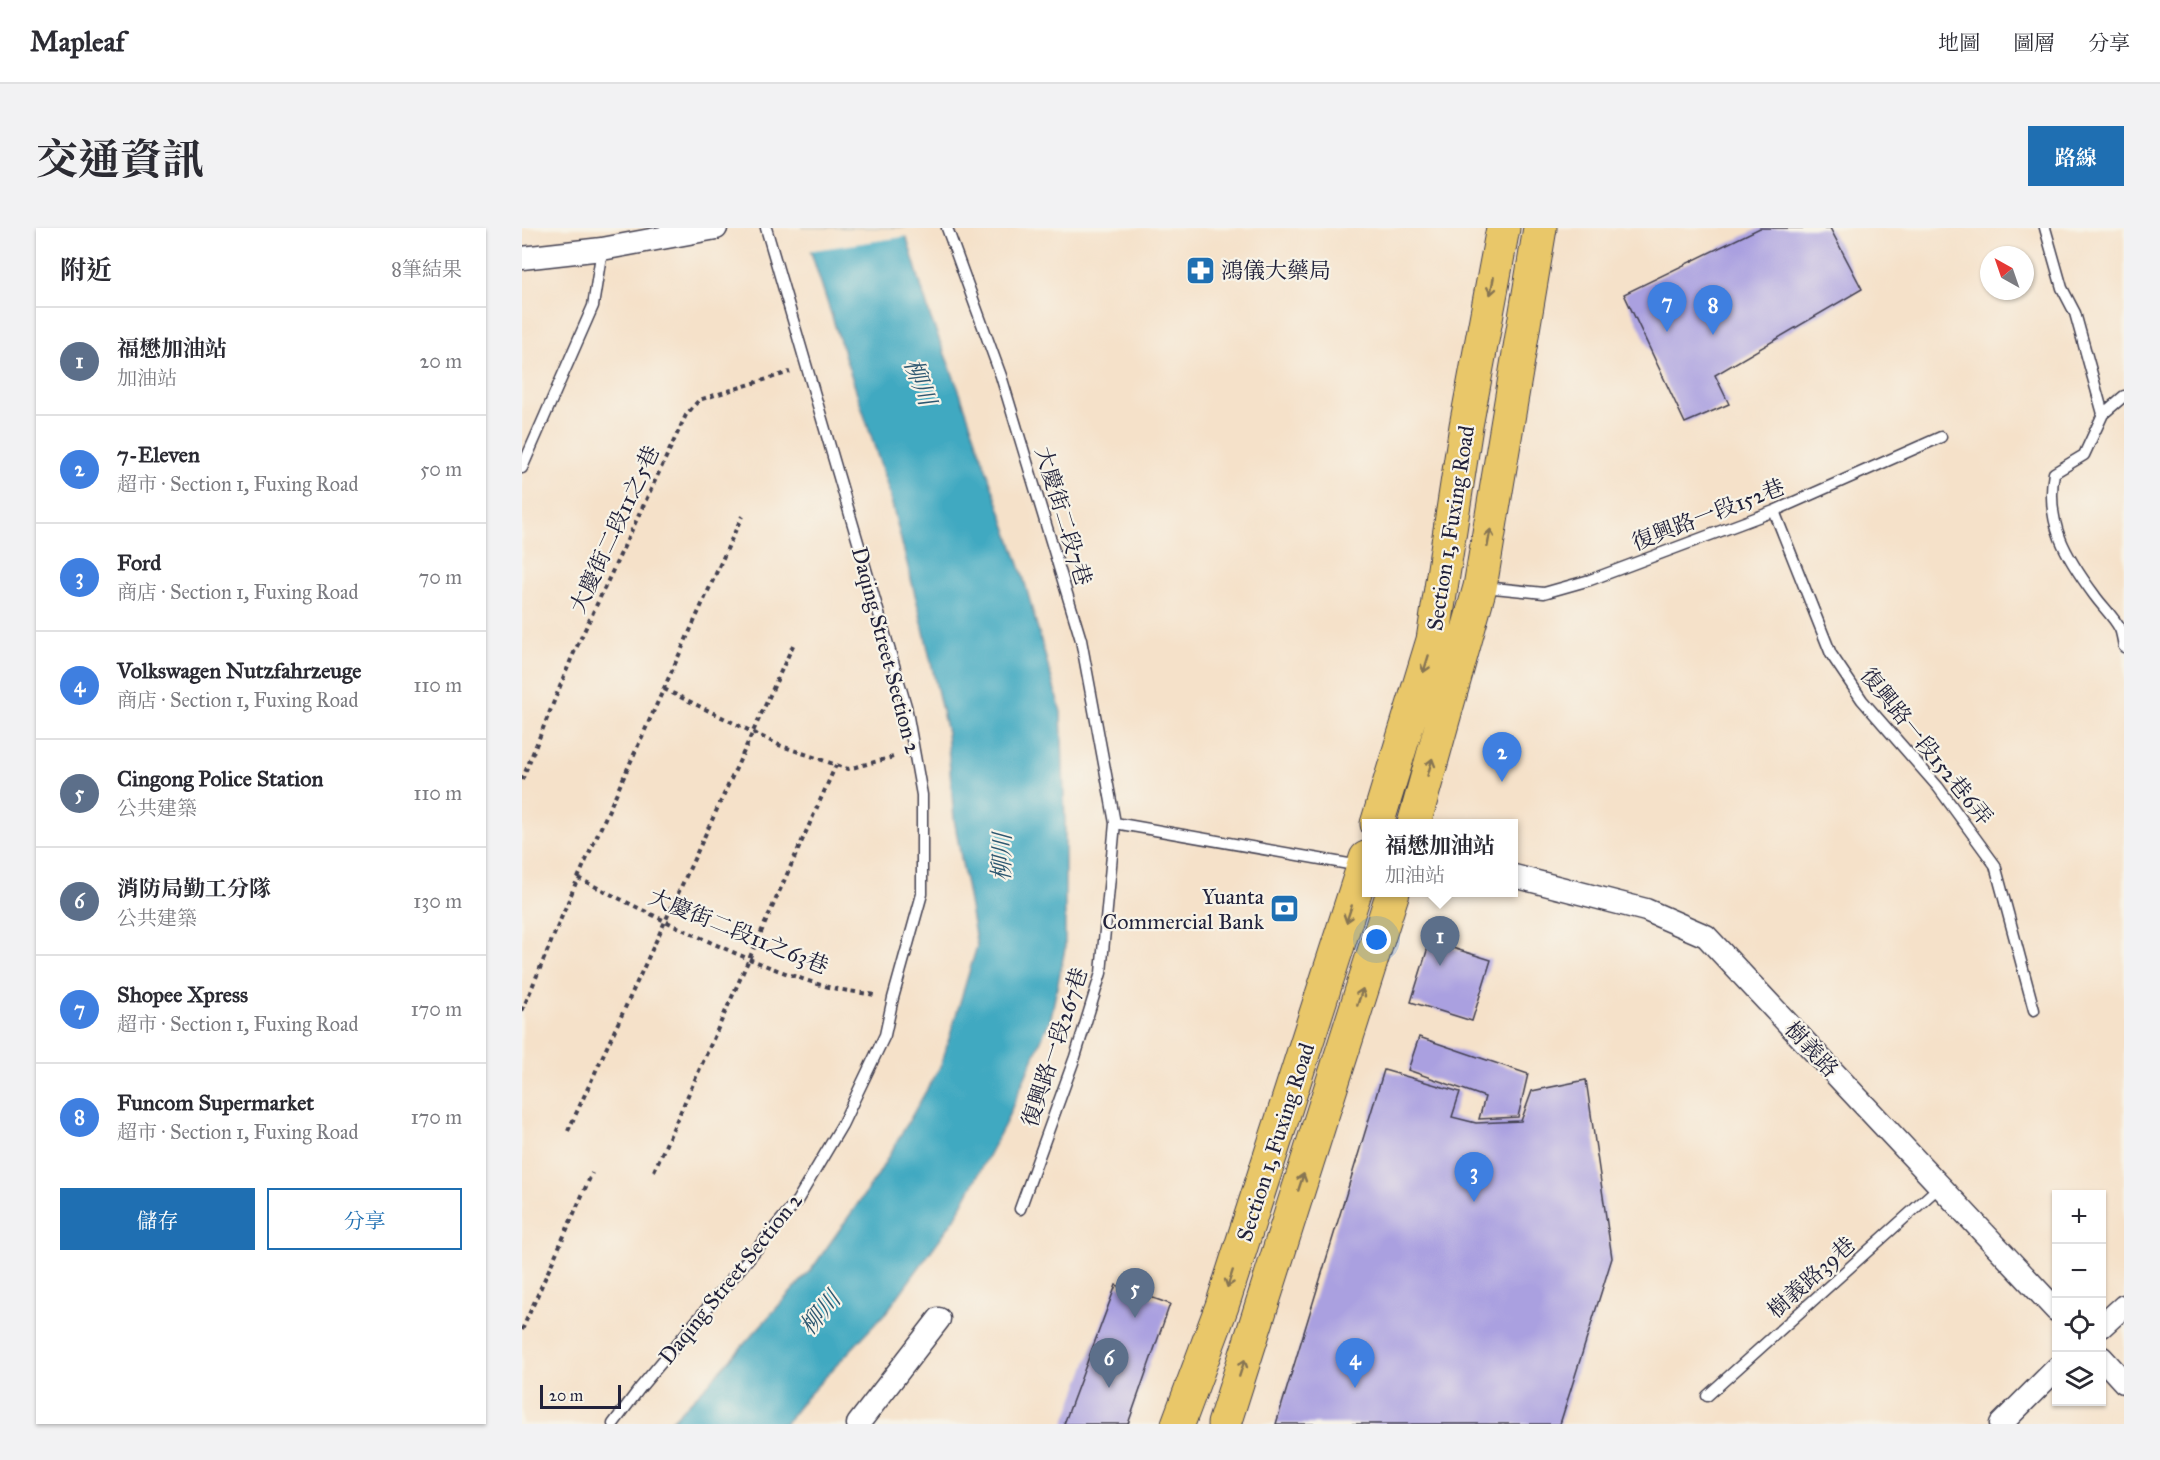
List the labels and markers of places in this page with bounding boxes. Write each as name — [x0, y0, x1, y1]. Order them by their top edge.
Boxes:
pharmacy icon: 鴻儀大藥局 — [1184, 254, 1216, 286]
place label: 鴻儀大藥局 — [1221, 257, 1331, 284]
pin: 7 — [1648, 282, 1686, 332]
pin: 8 — [1694, 285, 1732, 335]
pin: 2 — [1482, 732, 1522, 782]
place label: Yuanta Commercial Bank — [1102, 883, 1265, 935]
bank icon: Yuanta Commercial Bank — [1269, 893, 1301, 925]
pin: 1 — [1420, 916, 1460, 966]
pin: 3 — [1454, 1152, 1494, 1202]
pin: 5 — [1116, 1268, 1154, 1318]
pin: 6 — [1090, 1338, 1128, 1388]
pin: 4 — [1336, 1338, 1374, 1388]

